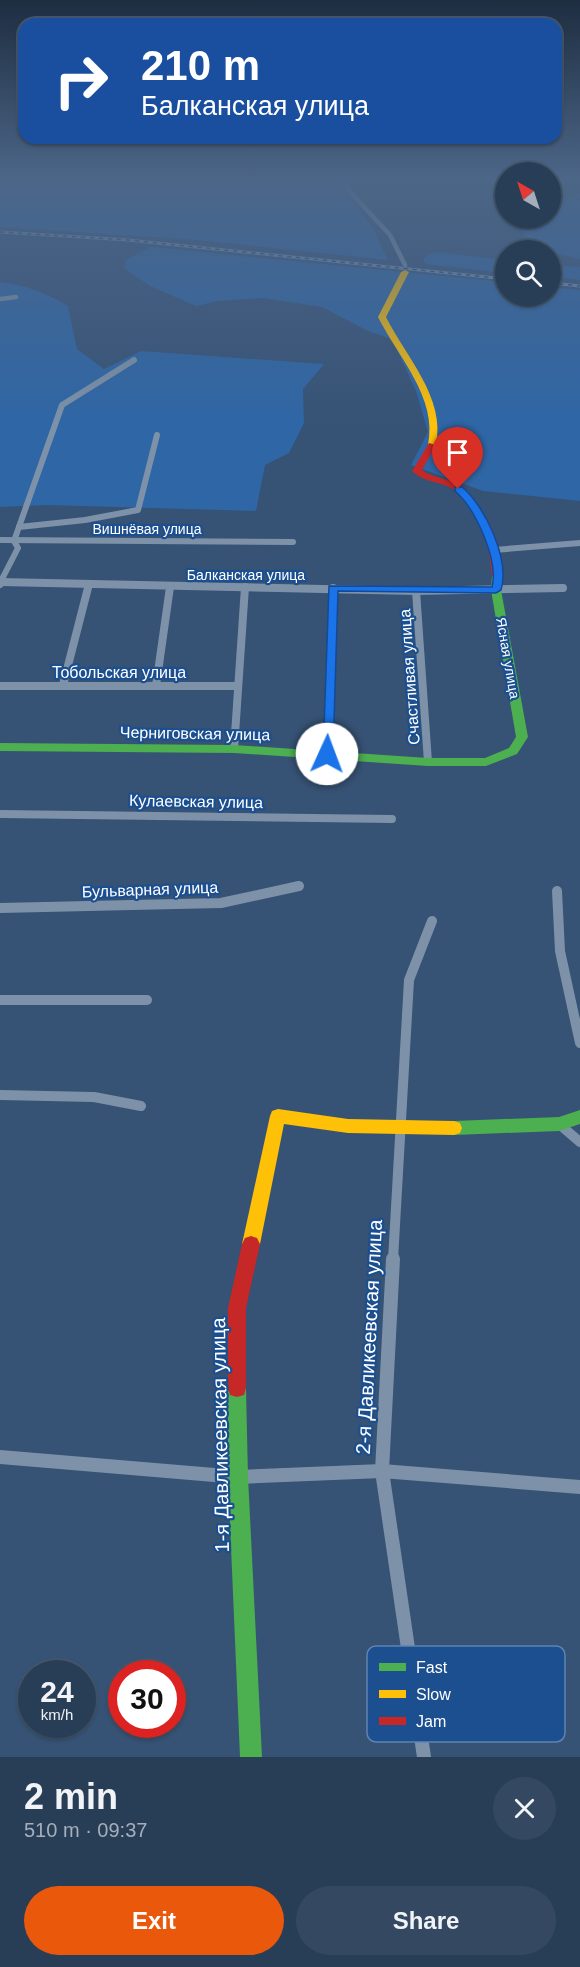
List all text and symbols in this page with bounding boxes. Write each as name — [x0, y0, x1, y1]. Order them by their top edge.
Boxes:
icon: right — [42, 42, 120, 120]
text: 210 m — [141, 42, 260, 89]
text: Балканская улица — [141, 91, 369, 121]
north arrow — [495, 162, 561, 228]
map controls — [495, 162, 561, 306]
button: search — [495, 240, 561, 306]
pin — [432, 427, 483, 489]
icon: arrive — [441, 436, 474, 469]
street label: Вишнёвая улица — [93, 521, 202, 537]
street label: Балканская улица — [187, 567, 305, 583]
street label: Счастливая улица — [396, 608, 423, 745]
street label: Ясная улица — [493, 616, 523, 700]
street label: Тобольская улица — [52, 664, 186, 681]
position arrow — [295, 722, 359, 786]
street label: Черниговская улица — [120, 724, 270, 743]
street label: Кулаевская улица — [129, 792, 263, 811]
street label: Бульварная улица — [82, 879, 219, 900]
street label: 2-я Давликеевская улица — [352, 1218, 386, 1455]
street label: 1-я Давликеевская улица — [207, 1316, 233, 1553]
legend — [367, 1646, 565, 1742]
text: Fast — [416, 1659, 448, 1676]
speed limit sign: 30 — [108, 1660, 186, 1738]
text: 24 — [40, 1675, 74, 1708]
text: Slow — [416, 1686, 451, 1703]
text: km/h — [41, 1706, 73, 1723]
text: Jam — [416, 1713, 446, 1730]
text: 2 min — [24, 1776, 118, 1817]
button: close — [493, 1777, 556, 1840]
text: 510 m · 09:37 — [24, 1819, 147, 1841]
button: Exit — [24, 1886, 284, 1955]
button: Share — [296, 1886, 556, 1955]

